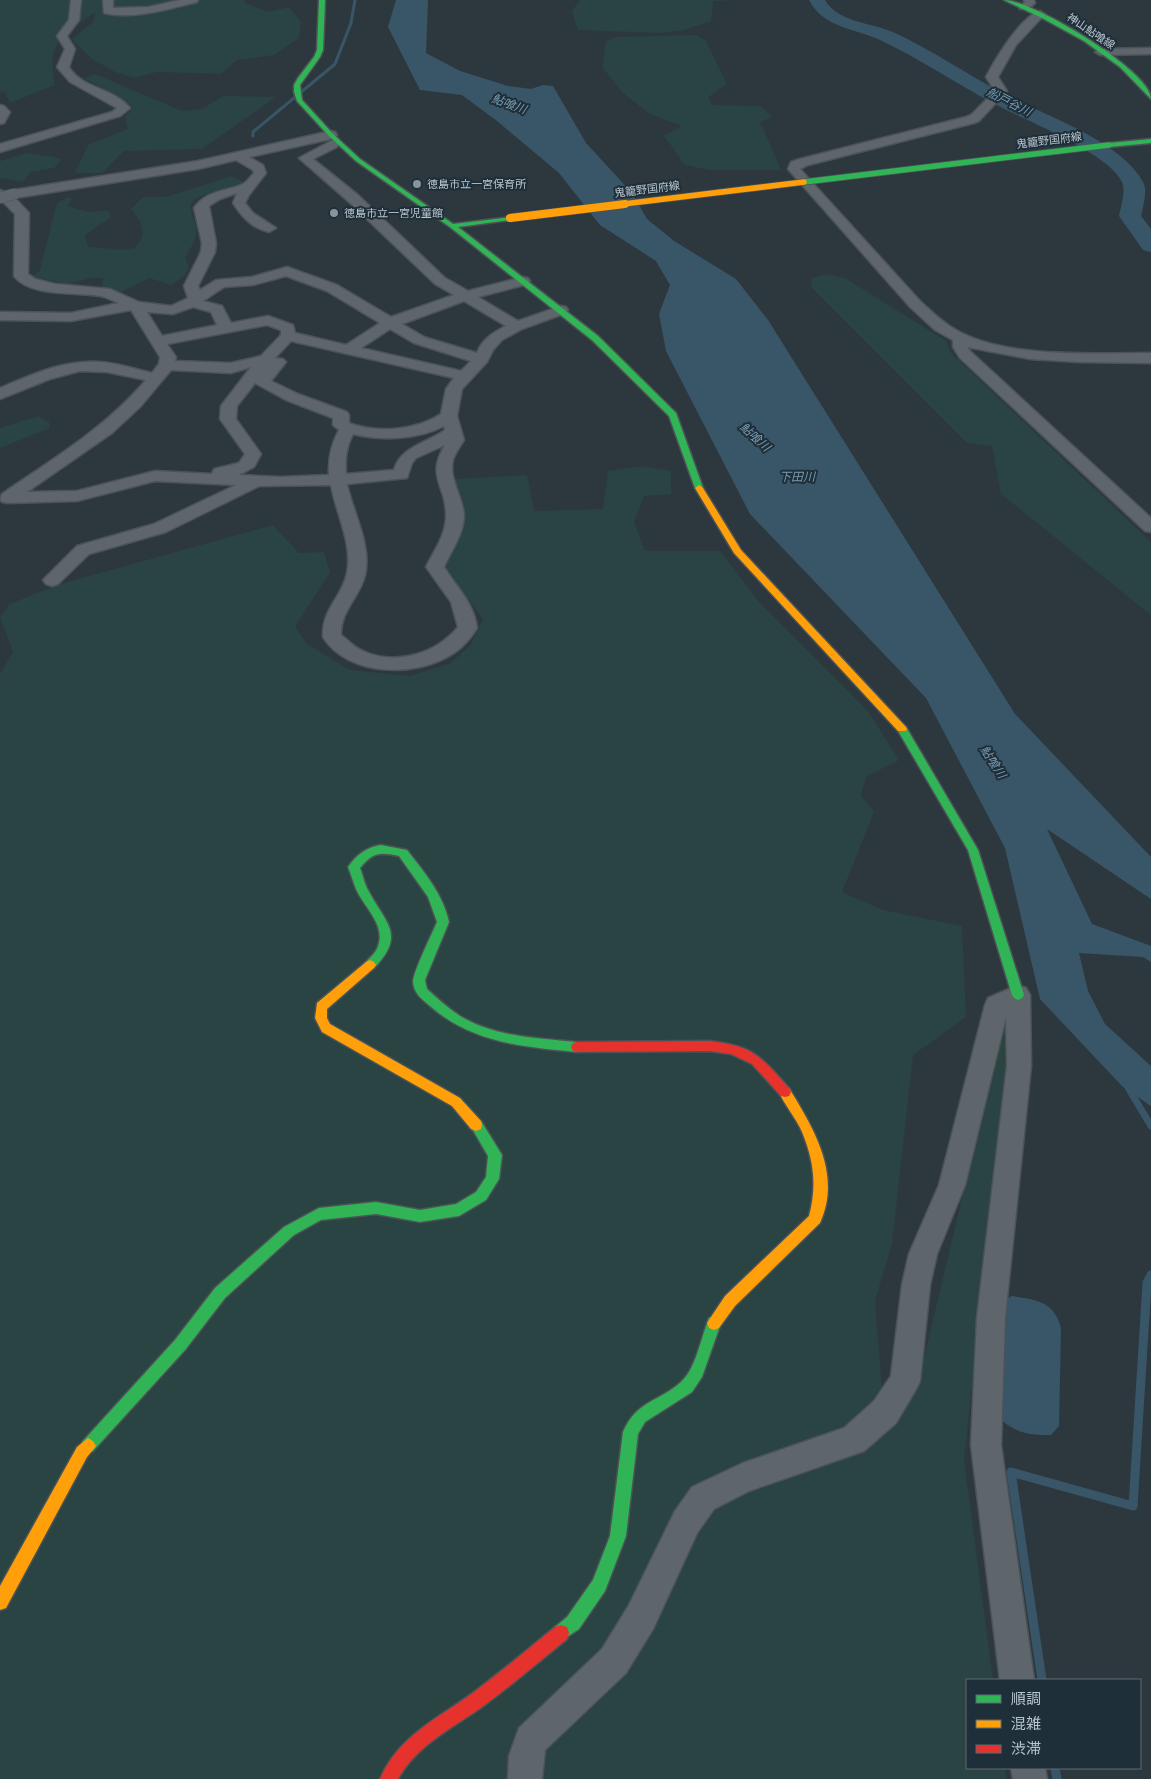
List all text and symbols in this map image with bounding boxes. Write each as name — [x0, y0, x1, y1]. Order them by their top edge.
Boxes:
street label: 神山鮎喰線 — [1064, 11, 1117, 52]
water label: 船戸谷川 — [984, 85, 1035, 120]
water label: 鮎喰川 — [490, 91, 530, 117]
street label: 鬼籠野国府線 — [1016, 130, 1083, 151]
marker: 徳島市立一宮保育所 — [411, 178, 423, 190]
place label: 徳島市立一宮保育所 — [427, 178, 527, 191]
street label: 鬼籠野国府線 — [614, 179, 681, 200]
marker: 徳島市立一宮児童館 — [328, 207, 340, 219]
place label: 徳島市立一宮児童館 — [344, 207, 443, 220]
water label: 鮎喰川 — [737, 420, 775, 456]
water label: 下田川 — [779, 470, 817, 484]
water label: 鮎喰川 — [977, 743, 1010, 783]
legend — [966, 1679, 1141, 1769]
text: 順調 — [1011, 1690, 1041, 1708]
text: 混雑 — [1011, 1715, 1041, 1733]
text: 渋滞 — [1011, 1740, 1041, 1758]

